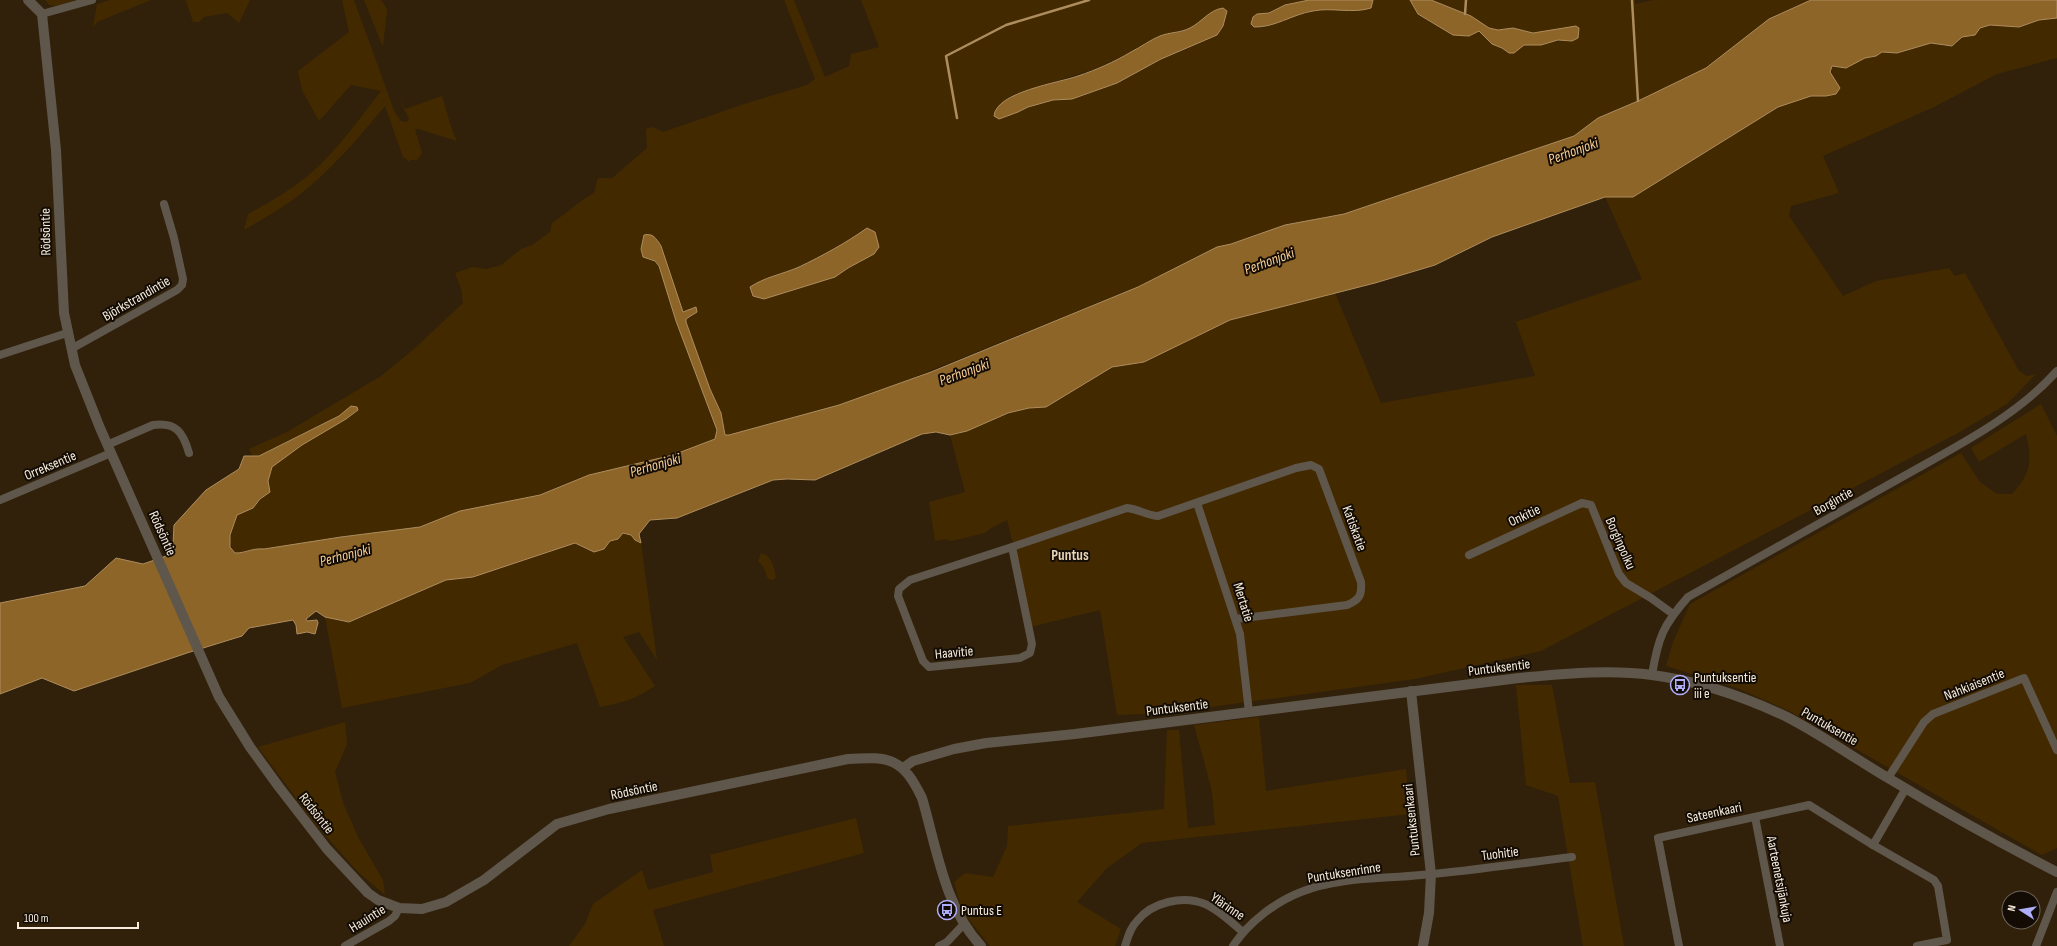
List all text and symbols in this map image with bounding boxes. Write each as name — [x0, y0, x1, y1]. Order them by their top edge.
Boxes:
water label: Perhonjoki — [1546, 133, 1602, 169]
street label: Rödsöntie — [37, 208, 54, 256]
water label: Perhonjoki — [1242, 243, 1298, 279]
street label: Björkstrandintie — [99, 272, 173, 325]
water label: Perhonjoki — [937, 354, 993, 390]
street label: Orreksentie — [22, 447, 79, 484]
water label: Perhonjoki — [628, 449, 684, 482]
street label: Borgintie — [1811, 484, 1856, 519]
street label: Onkitie — [1506, 501, 1543, 530]
street label: Katiskatie — [1339, 503, 1371, 553]
street label: Rödsöntie — [145, 508, 180, 558]
street label: Borginpolku — [1602, 514, 1640, 572]
water label: Perhonjoki — [318, 540, 374, 571]
district label: Puntus — [1051, 546, 1089, 565]
street label: Mertatie — [1230, 580, 1258, 624]
street label: Haavitie — [934, 642, 974, 663]
street label: Puntuksentie — [1467, 655, 1531, 680]
street label: Nahkiaisentie — [1941, 665, 2007, 704]
place label: Puntuksentie iii e — [1694, 669, 1756, 702]
bus stop icon: Puntuksentie iii e — [1669, 674, 1691, 696]
street label: Puntuksentie — [1145, 695, 1209, 720]
street label: Puntuksentie — [1798, 703, 1861, 749]
street label: Rödsöntie — [609, 777, 659, 804]
street label: Puntuksenkaari — [1399, 783, 1424, 857]
street label: Rödsöntie — [295, 789, 338, 837]
street label: Sateenkaari — [1685, 798, 1743, 827]
street label: Aarteenetsijänkuja — [1763, 834, 1796, 924]
street label: Tuohitie — [1480, 843, 1520, 864]
street label: Puntuksenrinne — [1306, 858, 1382, 887]
street label: Ylärinne — [1207, 889, 1248, 924]
north arrow — [2001, 890, 2041, 930]
bus stop icon: Puntus E — [936, 899, 958, 921]
street label: Hauintie — [346, 901, 389, 936]
place label: Puntus E — [961, 902, 1002, 919]
scale bar — [18, 904, 138, 930]
text: N — [2005, 904, 2019, 912]
text: 100 m — [24, 911, 49, 926]

